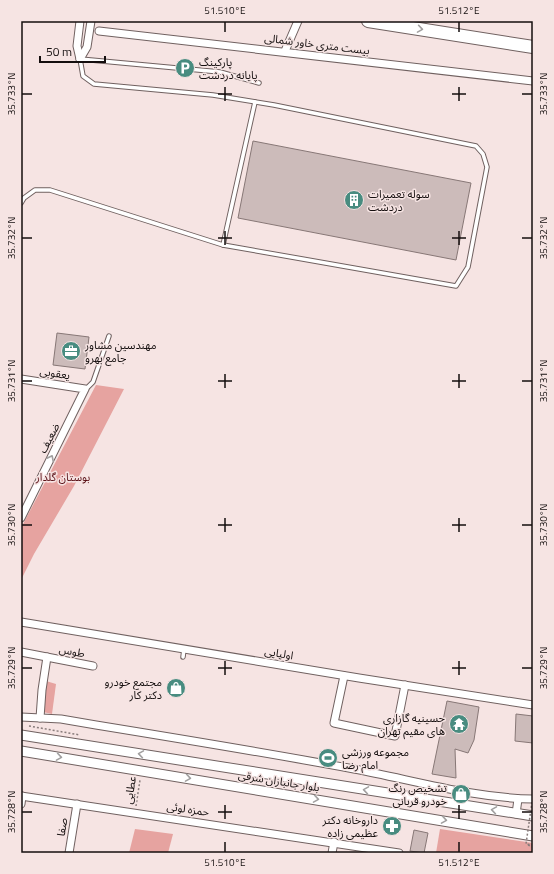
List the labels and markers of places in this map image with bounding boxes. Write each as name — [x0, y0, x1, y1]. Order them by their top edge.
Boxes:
place label: پارکینگ پایانه دردشت — [199, 54, 258, 83]
parking icon: پارکینگ پایانه دردشت — [174, 57, 196, 79]
place label: سوله تعمیرات دردشت — [368, 186, 430, 215]
building icon: سوله تعمیرات دردشت — [343, 189, 365, 211]
place label: مهندسین مشاور جامع بهرو — [84, 337, 157, 366]
office icon: مهندسین مشاور جامع بهرو — [60, 340, 82, 362]
place label: مجتمع خودرو دکتر کار — [105, 674, 162, 703]
shop icon: مجتمع خودرو دکتر کار — [165, 677, 187, 699]
place label: حسینیه گازاری های مقیم تهران — [378, 710, 446, 740]
temple icon: حسینیه گازاری های مقیم تهران — [448, 713, 470, 735]
place label: مجموعه ورزشی امام رضا — [342, 744, 409, 773]
sports icon: مجموعه ورزشی امام رضا — [317, 747, 339, 769]
place label: تشخیص رنگ خودرو قربانی — [389, 780, 448, 809]
shop icon: تشخیص رنگ خودرو قربانی — [450, 783, 472, 805]
place label: داروخانه دکتر عظیمی زاده — [322, 812, 378, 841]
pharmacy icon: داروخانه دکتر عظیمی زاده — [381, 815, 403, 837]

